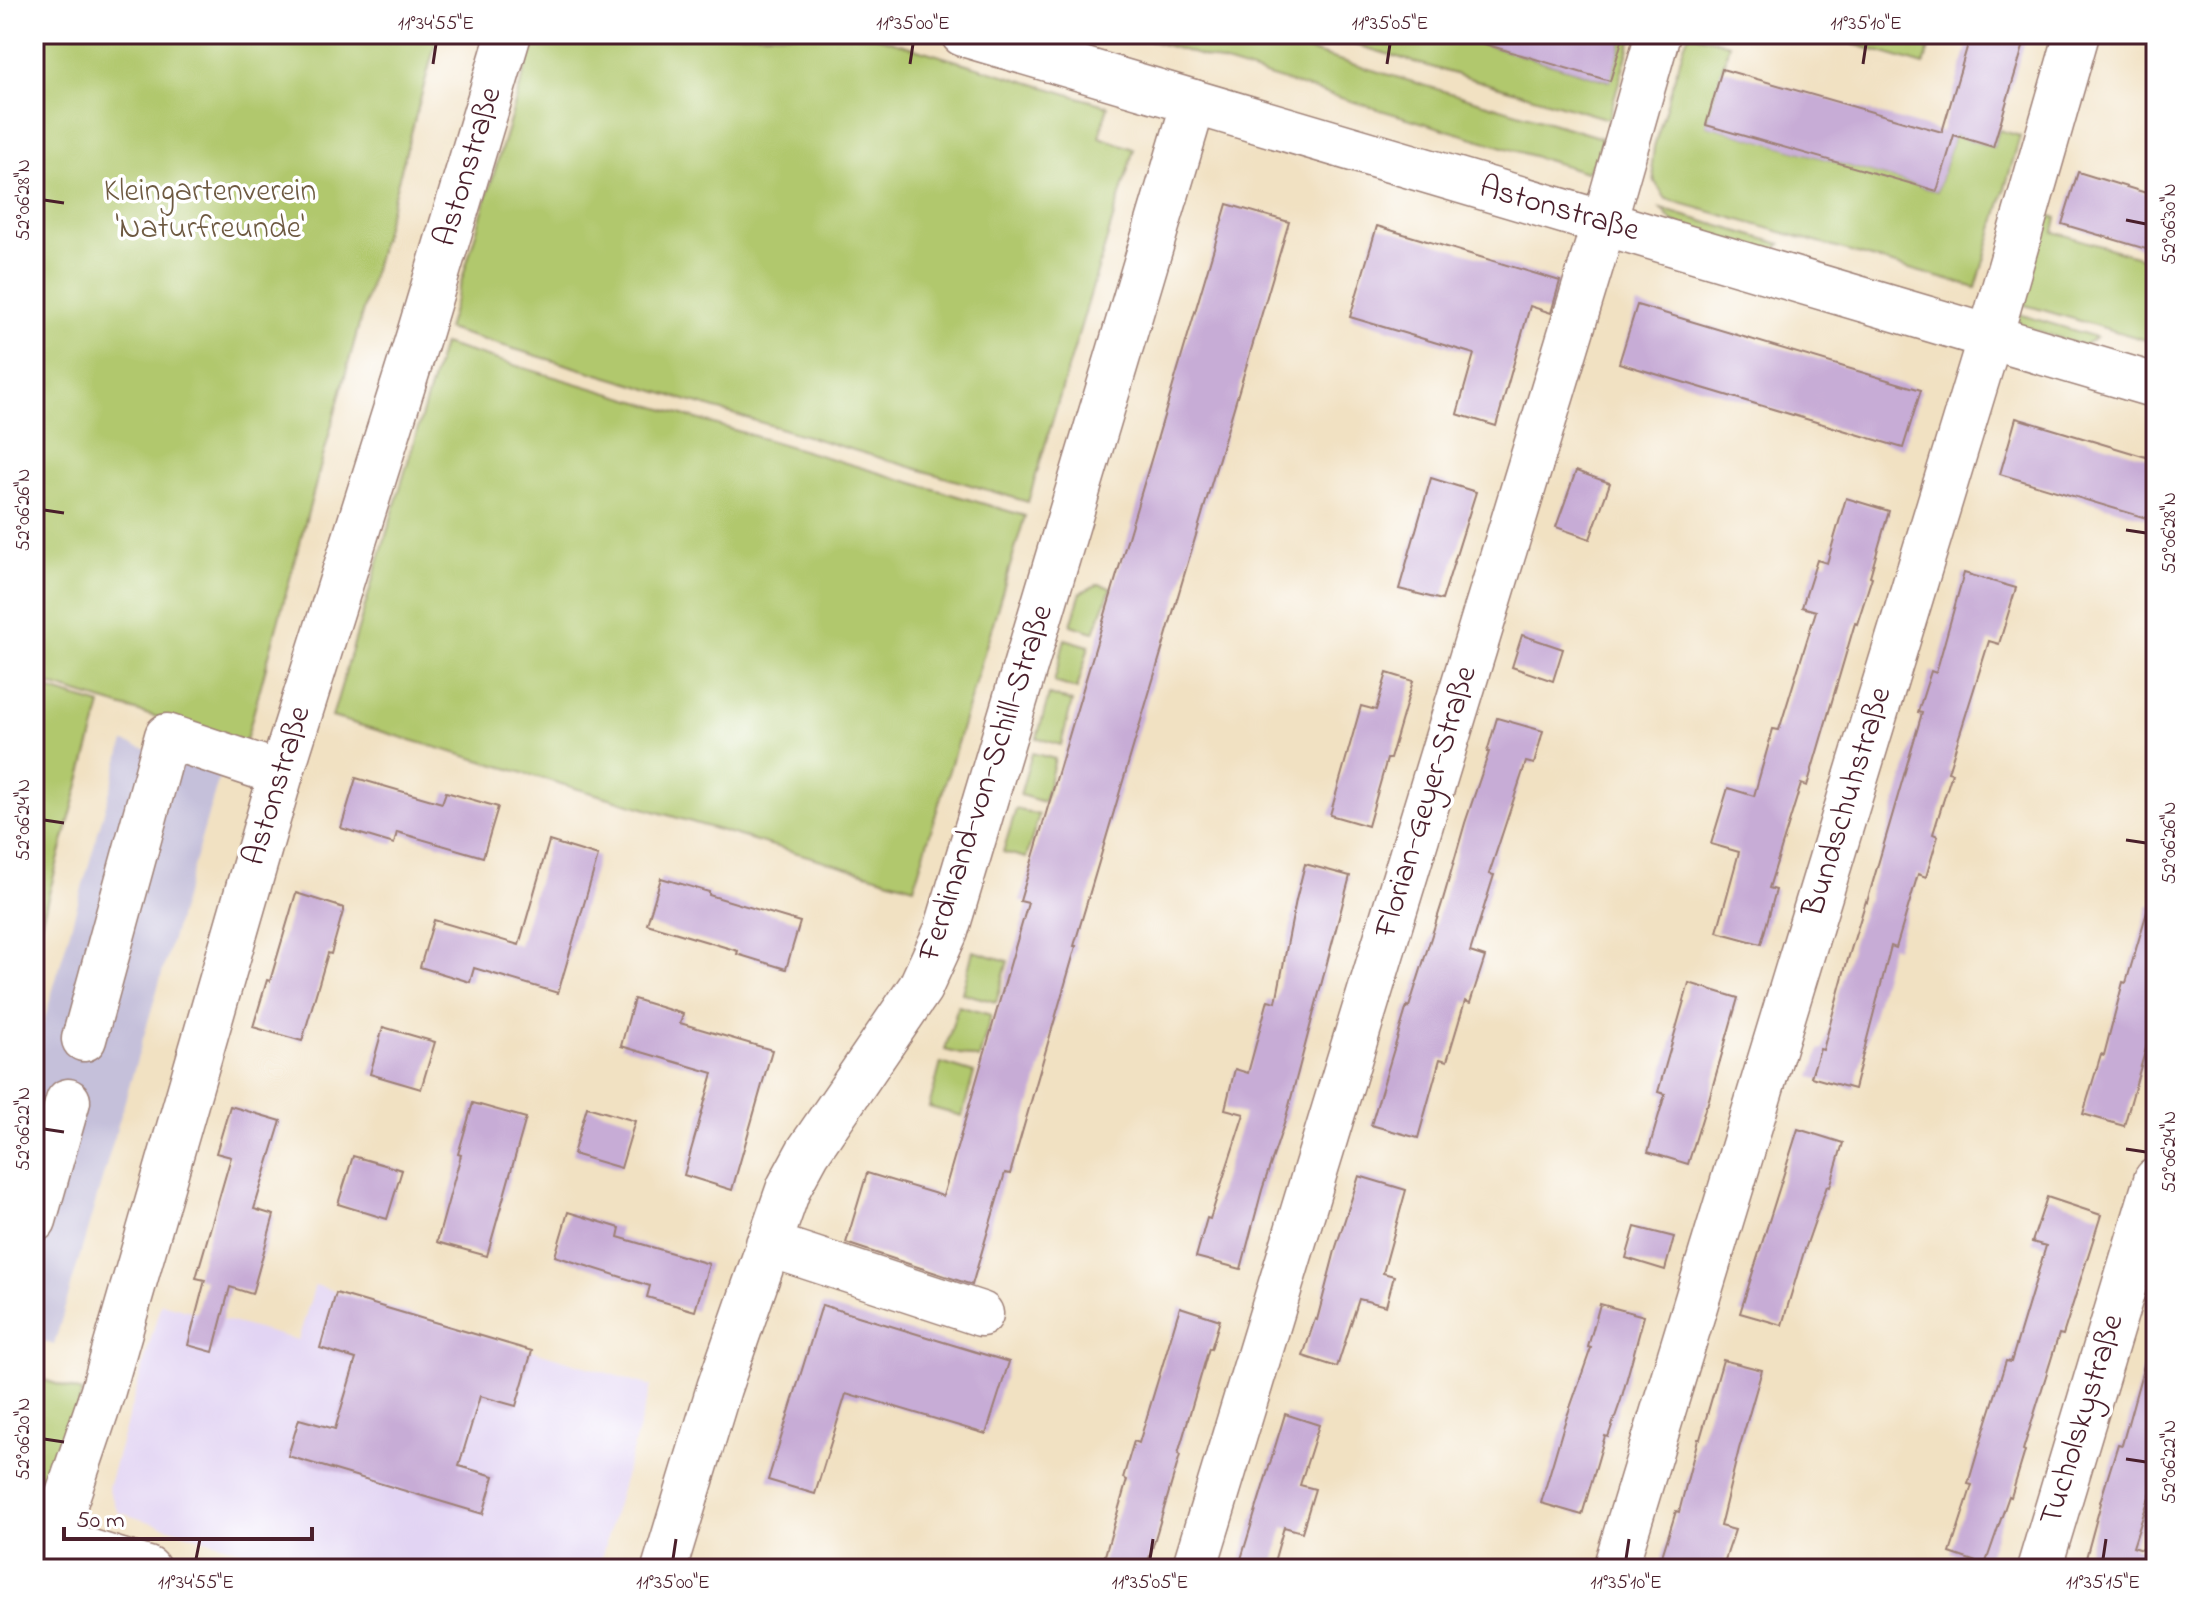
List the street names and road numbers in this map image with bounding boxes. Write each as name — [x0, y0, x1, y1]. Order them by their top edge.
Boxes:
street label: Astonstraße — [422, 81, 516, 253]
street label: Astonstraße — [1473, 165, 1645, 255]
street label: Ferdinand-von-Schill-Straße — [907, 598, 1067, 968]
street label: Florian-Geyer-Straße — [1363, 660, 1491, 944]
street label: Bundschuhstraße — [1790, 681, 1905, 924]
street label: Astonstraße — [231, 700, 325, 872]
street label: Tucholskystraße — [2029, 1308, 2138, 1531]

